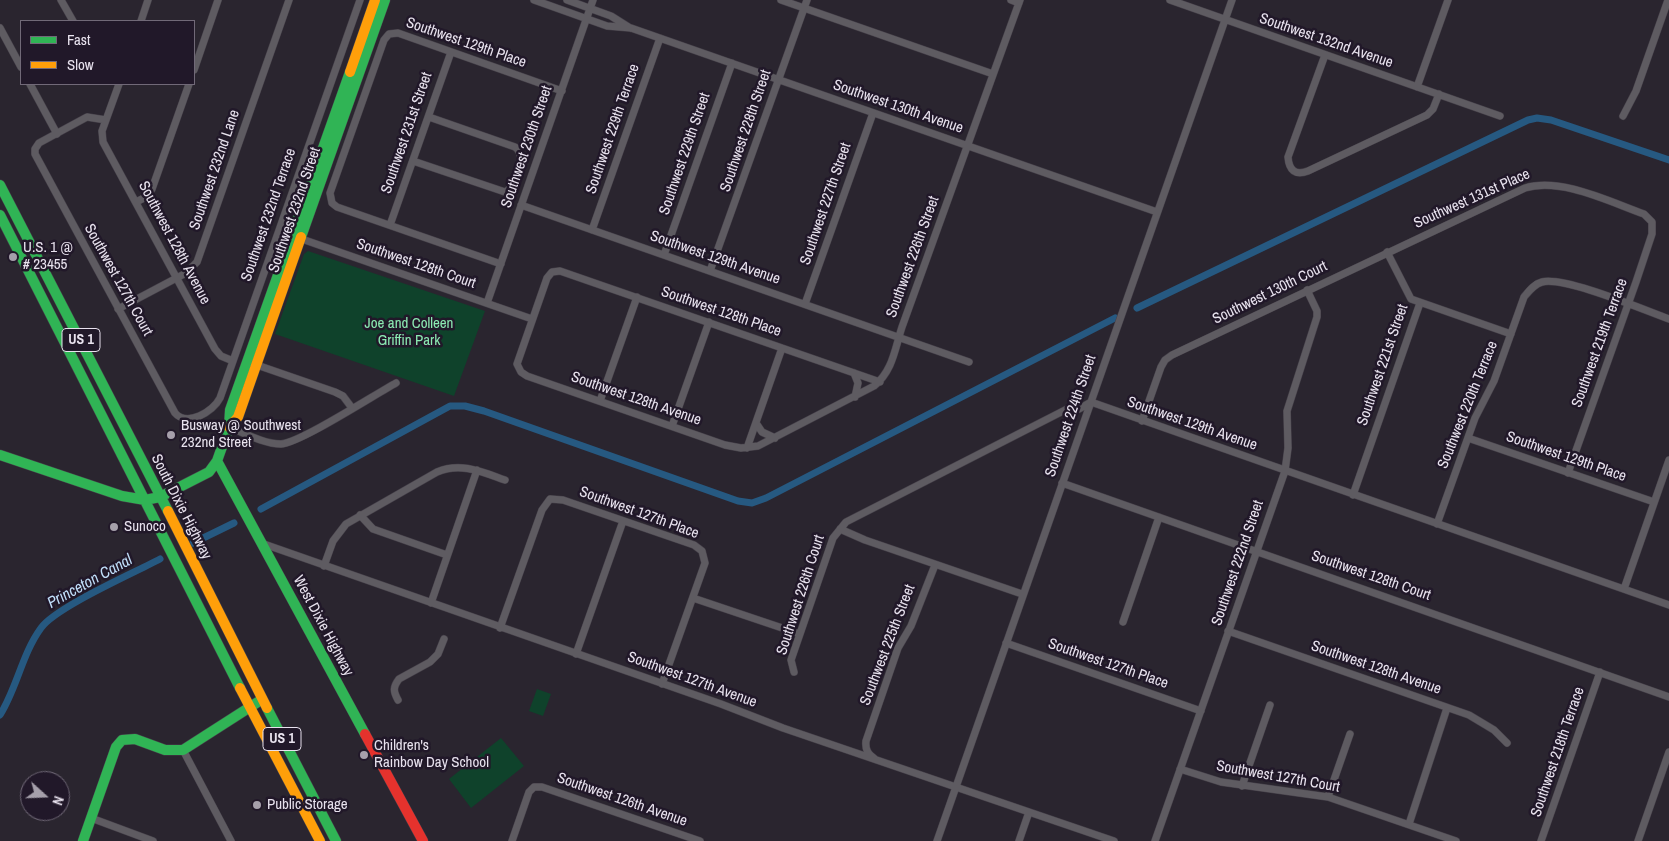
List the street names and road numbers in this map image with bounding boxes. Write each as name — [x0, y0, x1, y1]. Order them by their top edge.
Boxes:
street label: Southwest 132nd Avenue — [1257, 10, 1395, 72]
street label: Southwest 129th Place — [404, 14, 528, 72]
street label: Southwest 229th Terrace — [582, 62, 644, 196]
street label: Southwest 228th Street — [717, 68, 775, 194]
street label: Southwest 231st Street — [378, 70, 436, 196]
street label: Southwest 130th Avenue — [831, 76, 965, 138]
street label: Southwest 230th Street — [498, 84, 556, 210]
street label: Southwest 229th Street — [656, 91, 714, 217]
street label: Southwest 232nd Lane — [186, 108, 244, 232]
street label: Southwest 227th Street — [797, 141, 855, 267]
street label: Southwest 232nd Street — [265, 145, 325, 275]
street label: Southwest 232nd Terrace — [238, 146, 300, 284]
street label: Southwest 131st Place — [1411, 165, 1533, 233]
street label: Southwest 128th Avenue — [134, 178, 214, 308]
street label: Southwest 226th Street — [883, 194, 943, 320]
street label: Southwest 127th Court — [80, 221, 156, 339]
street label: Southwest 129th Avenue — [648, 227, 782, 289]
street label: Southwest 128th Court — [354, 235, 478, 293]
street label: Southwest 130th Court — [1210, 257, 1330, 329]
street label: Southwest 219th Terrace — [1568, 276, 1632, 410]
street label: Southwest 128th Place — [659, 283, 783, 341]
street label: Southwest 221st Street — [1354, 302, 1412, 428]
road number: US 1 — [62, 328, 100, 352]
street label: Southwest 220th Terrace — [1434, 339, 1502, 471]
street label: Southwest 224th Street — [1042, 353, 1100, 479]
street label: Southwest 128th Avenue — [569, 368, 703, 430]
street label: Southwest 129th Avenue — [1125, 393, 1259, 455]
street label: Southwest 129th Place — [1504, 428, 1628, 486]
street label: South Dixie Highway — [147, 451, 215, 563]
street label: Southwest 127th Place — [577, 483, 701, 543]
street label: Southwest 222nd Street — [1208, 498, 1268, 628]
street label: Southwest 226th Court — [773, 533, 829, 657]
street label: Southwest 128th Court — [1309, 547, 1433, 605]
street label: West Dixie Highway — [289, 573, 357, 679]
street label: Southwest 225th Street — [857, 582, 919, 708]
street label: Southwest 127th Place — [1046, 635, 1170, 693]
street label: Southwest 128th Avenue — [1309, 637, 1443, 699]
street label: Southwest 127th Avenue — [625, 648, 759, 712]
street label: Southwest 218th Terrace — [1527, 685, 1589, 819]
road number: US 1 — [263, 728, 301, 751]
street label: Southwest 127th Court — [1215, 757, 1341, 797]
street label: Southwest 126th Avenue — [555, 769, 689, 831]

